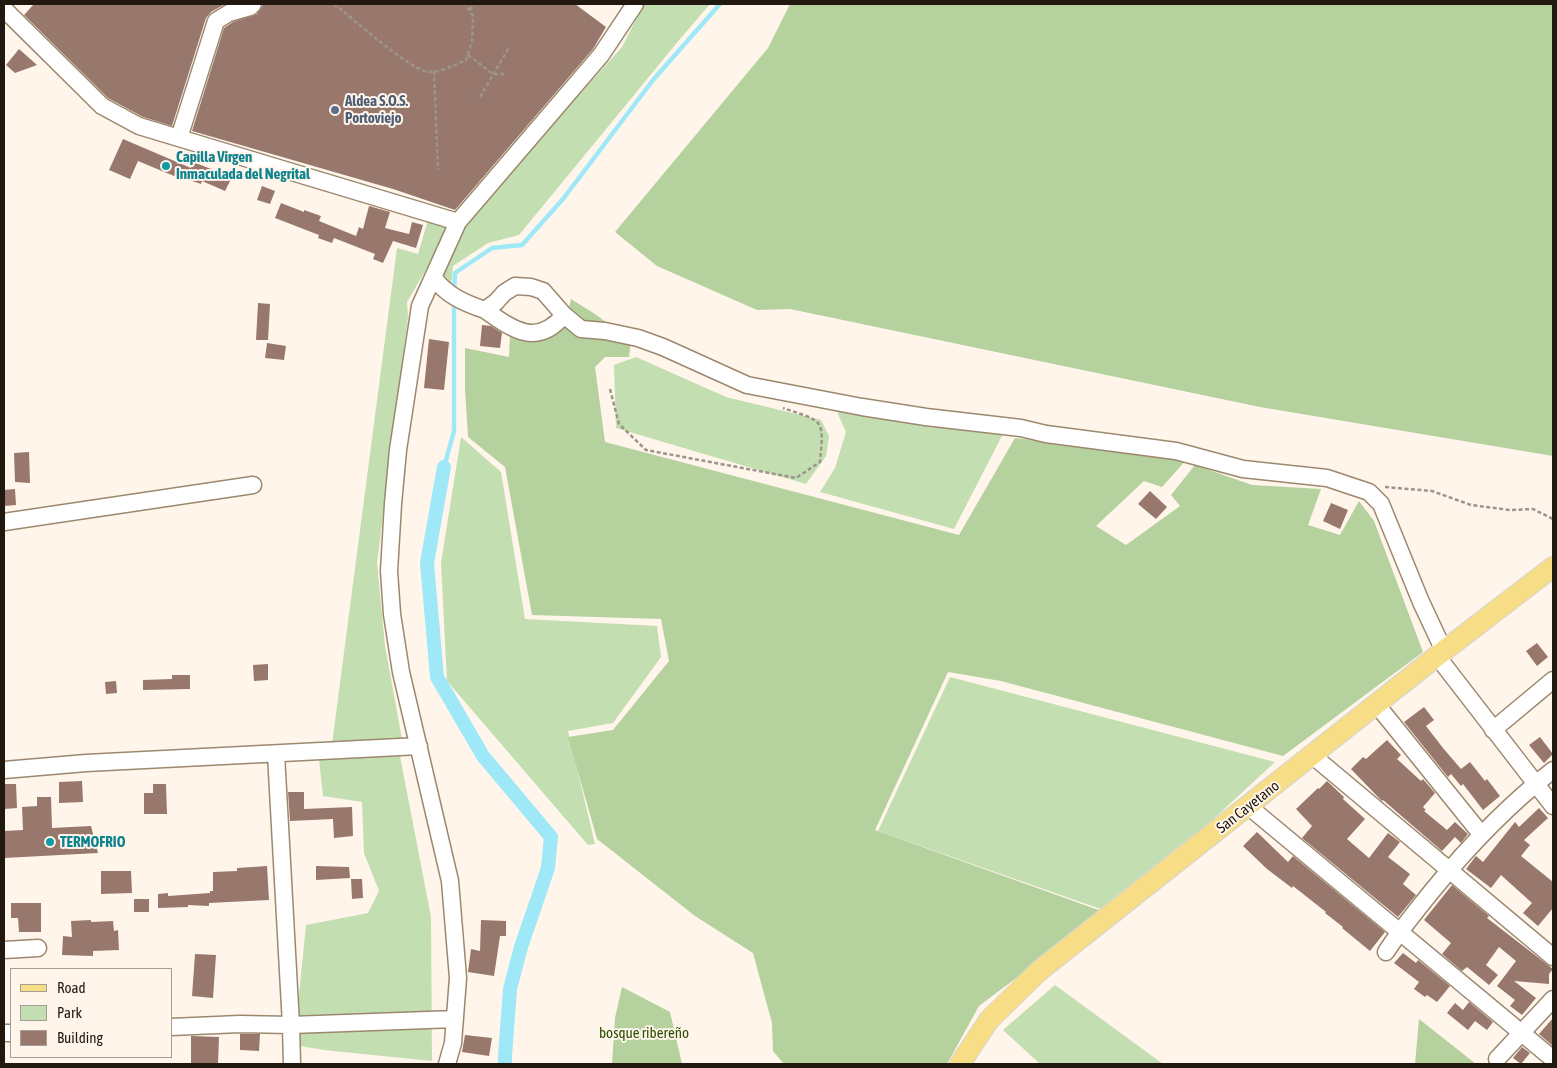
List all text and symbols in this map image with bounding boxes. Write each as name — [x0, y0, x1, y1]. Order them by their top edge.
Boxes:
place label: Aldea S.O.S. Portoviejo — [345, 92, 408, 127]
marker: Aldea S.O.S. Portoviejo — [329, 104, 341, 116]
place label: Capilla Virgen Inmaculada del Negrital — [176, 148, 310, 183]
marker: Capilla Virgen Inmaculada del Negrital — [160, 160, 172, 172]
street label: San Cayetano — [1213, 777, 1283, 837]
place label: TERMOFRIO — [60, 833, 125, 851]
marker: TERMOFRIO — [44, 836, 56, 848]
legend — [10, 968, 172, 1058]
text: Road — [57, 979, 86, 996]
text: Park — [57, 1004, 82, 1021]
park label: bosque ribereño — [599, 1024, 689, 1042]
text: Building — [57, 1029, 103, 1046]

